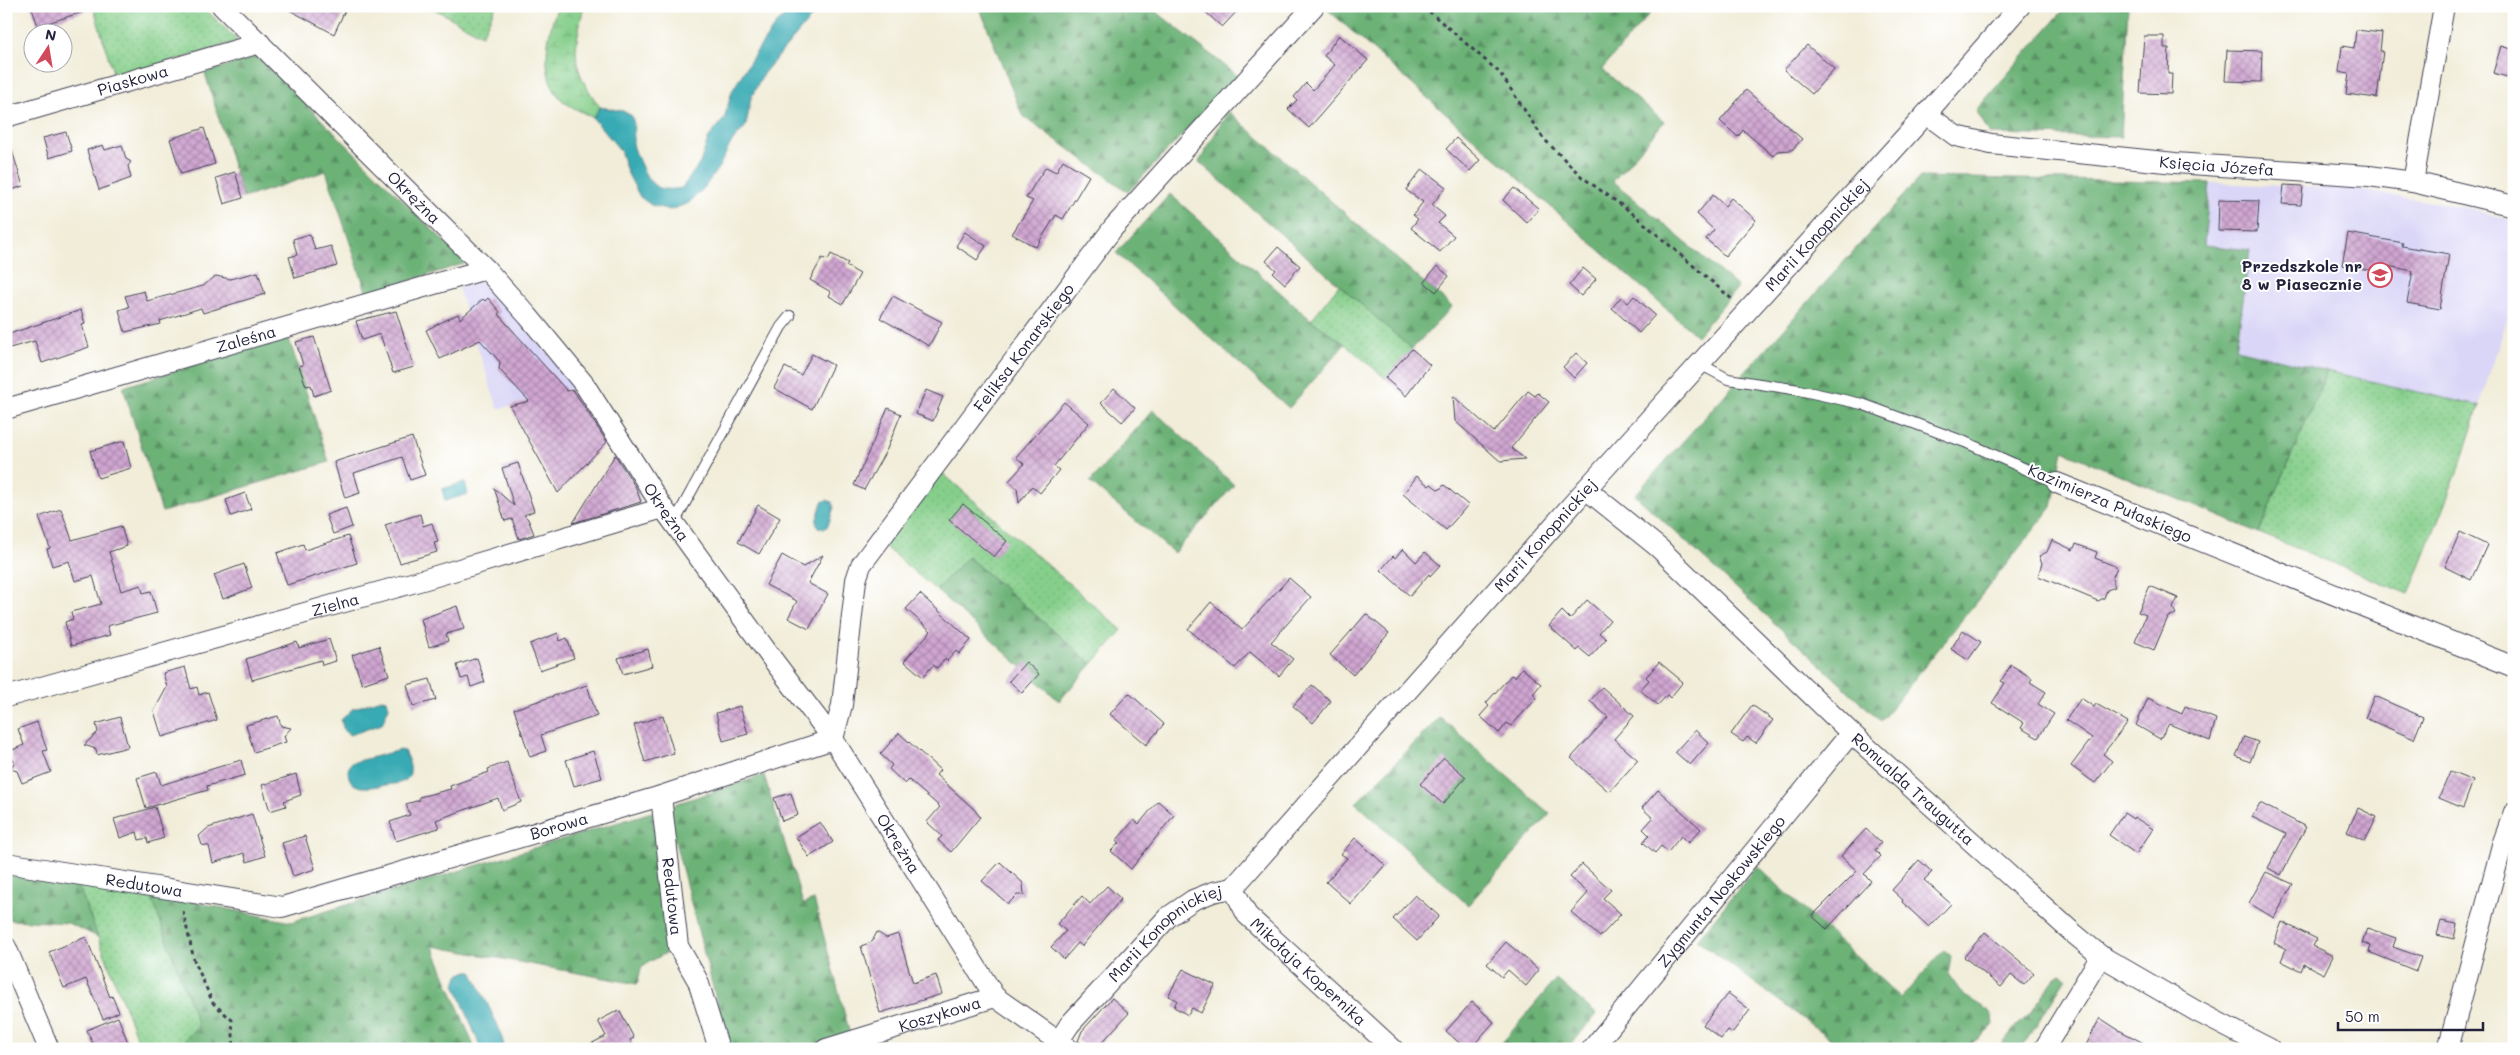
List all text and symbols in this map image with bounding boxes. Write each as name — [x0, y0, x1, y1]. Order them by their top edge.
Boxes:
north arrow — [22, 22, 72, 72]
text: N — [44, 24, 58, 45]
street label: Piaskowa — [95, 59, 171, 100]
street label: Księcia Józefa — [2158, 150, 2275, 180]
street label: Okrężna — [383, 166, 445, 228]
street label: Marii Konopnickiej — [1760, 173, 1873, 295]
place label: Przedszkole nr 8 w Piasecznie — [2241, 255, 2362, 294]
school or university icon: Przedszkole nr 8 w Piasecznie — [2367, 262, 2393, 288]
street label: Feliksa Konarskiego — [968, 279, 1078, 416]
street label: Zaleśna — [213, 320, 278, 357]
street label: Kazimierza Pułaskiego — [2025, 458, 2195, 547]
street label: Marii Konopnickiej — [1489, 474, 1601, 596]
street label: Okrężna — [639, 478, 695, 545]
street label: Zielna — [309, 587, 361, 621]
street label: Romualda Traugutta — [1848, 728, 1979, 849]
street label: Borowa — [527, 807, 590, 844]
street label: Okrężna — [872, 809, 926, 877]
street label: Zygmunta Noskowskiego — [1652, 811, 1789, 971]
street label: Redutowa — [658, 856, 688, 936]
street label: Redutowa — [104, 868, 185, 901]
street label: Marii Konopnickiej — [1103, 879, 1224, 986]
street label: Mikołaja Kopernika — [1246, 913, 1371, 1030]
street label: Koszykowa — [896, 991, 983, 1036]
scale bar — [2338, 1000, 2482, 1032]
text: 50 m — [2345, 1006, 2380, 1026]

